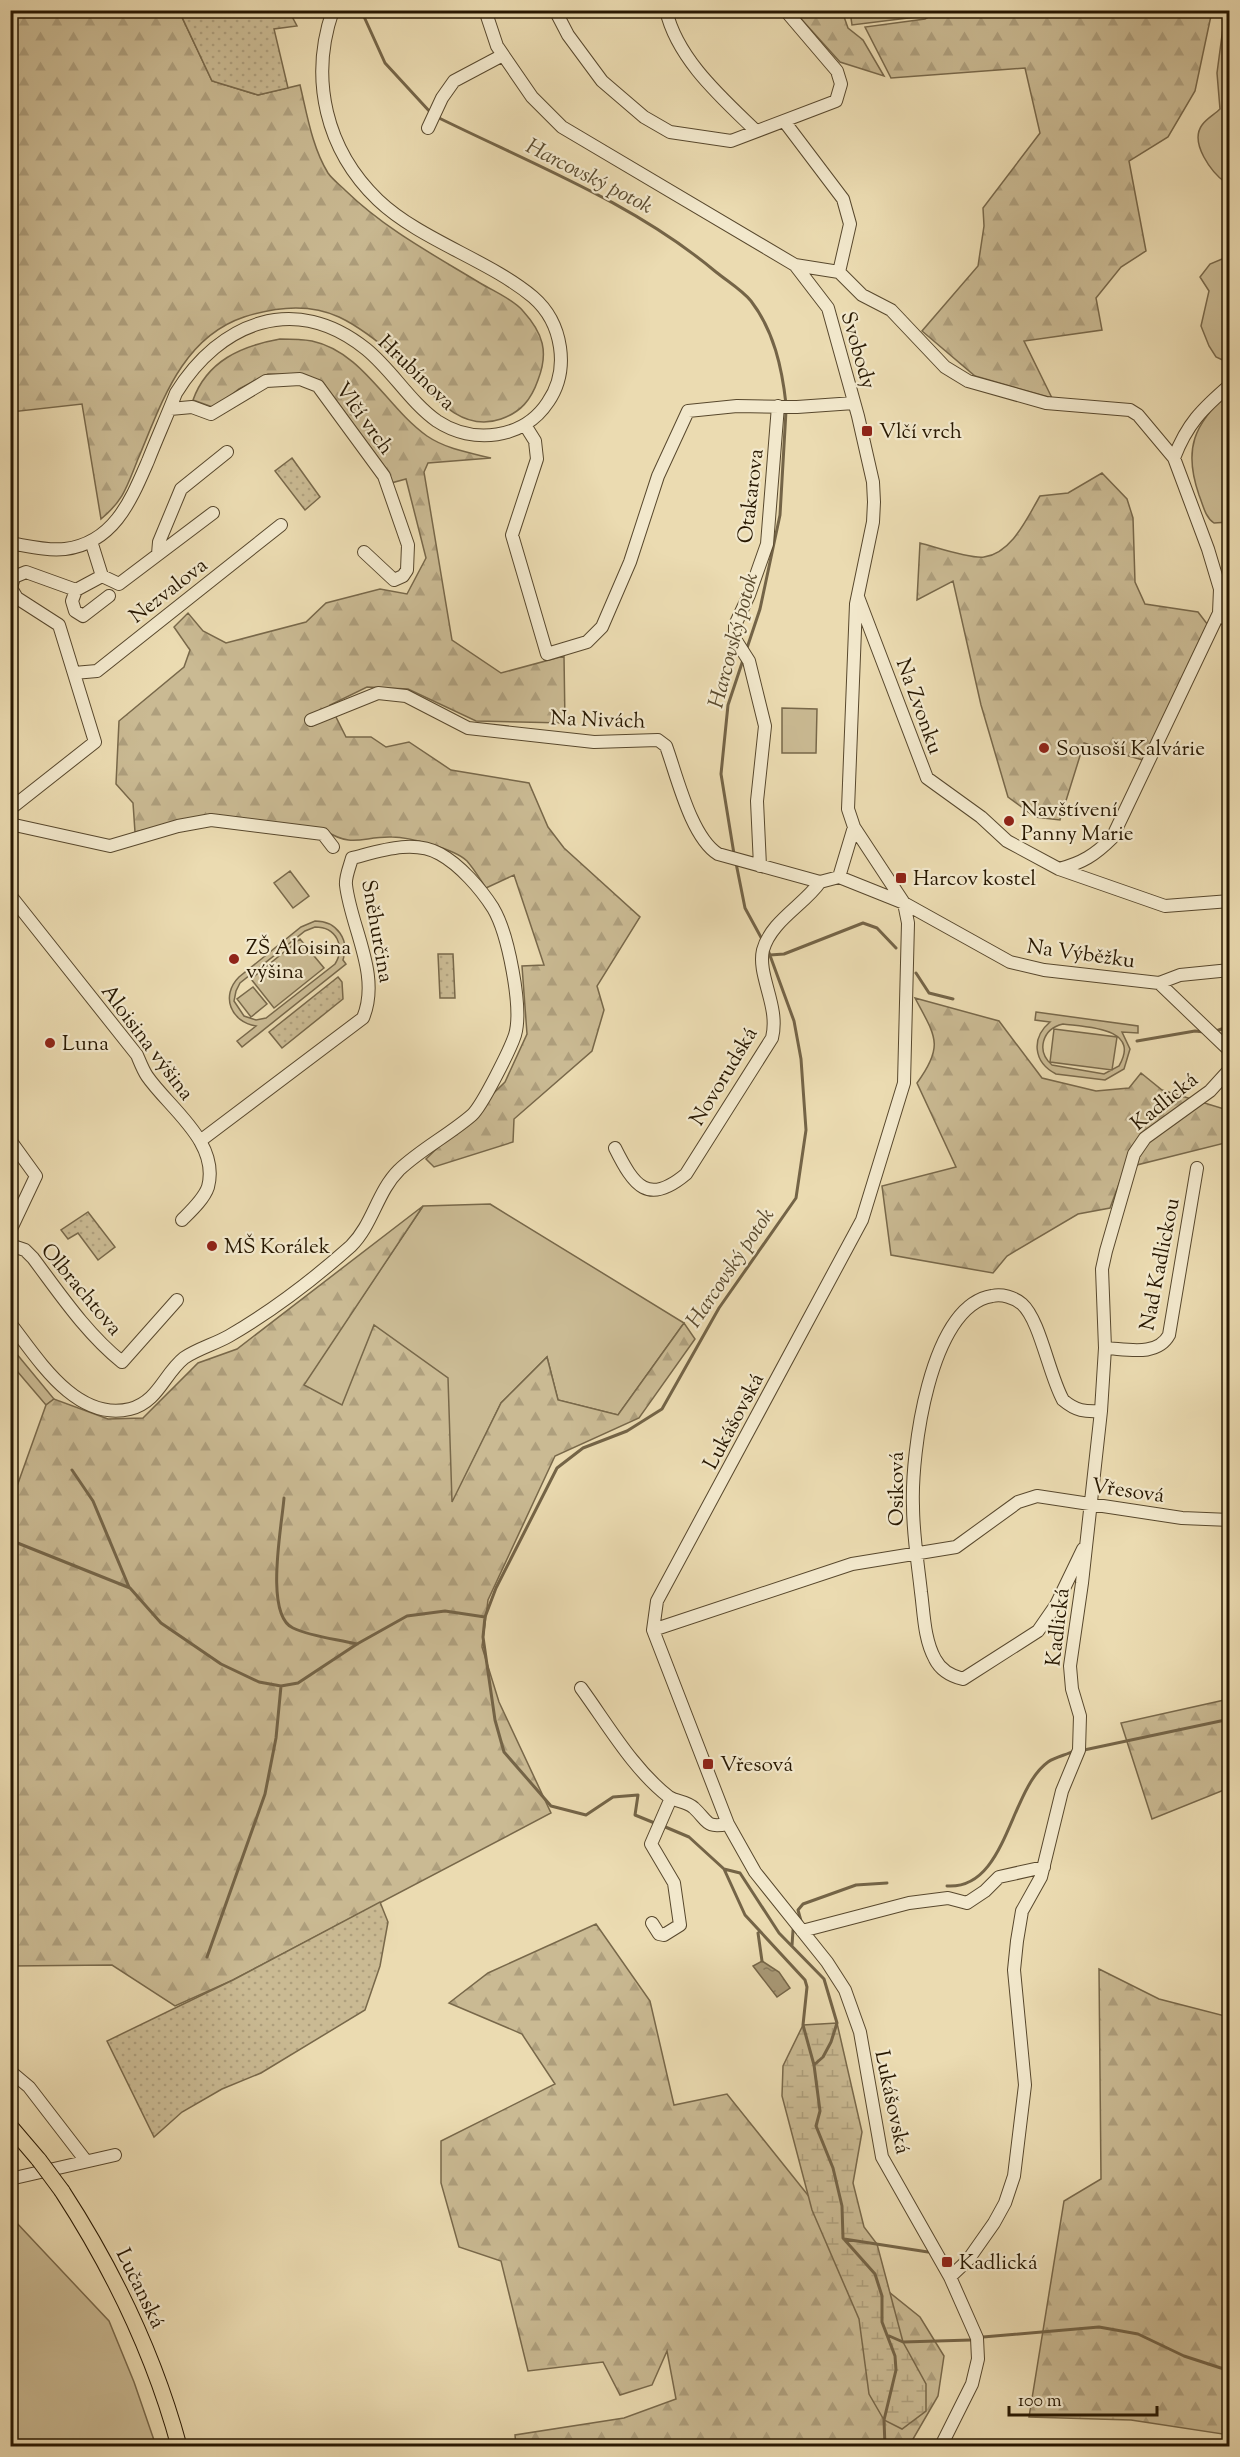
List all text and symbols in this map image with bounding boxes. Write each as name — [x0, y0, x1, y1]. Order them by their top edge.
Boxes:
water label: Harcovský potok — [520, 132, 658, 223]
street label: Svobody — [832, 308, 883, 393]
street label: Hrubínova — [370, 329, 461, 418]
street label: Vlčí vrch — [327, 377, 400, 462]
place label: Vlčí vrch — [879, 418, 962, 448]
marker: Vlčí vrch — [860, 424, 874, 438]
street label: Otakarova — [731, 447, 773, 545]
street label: Nezvalova — [124, 551, 215, 632]
water label: Harcovský potok — [701, 570, 768, 712]
street label: Na Zvonku — [887, 655, 949, 759]
street label: Na Nivách — [550, 704, 646, 738]
place label: Sousoší Kalvárie — [1056, 735, 1205, 765]
marker: Sousoší Kalvárie — [1037, 741, 1051, 755]
place label: Navštívení Panny Marie — [1021, 796, 1134, 850]
marker: Navštívení Panny Marie — [1002, 814, 1016, 828]
place label: Harcov kostel — [913, 865, 1036, 895]
marker: Harcov kostel — [894, 871, 908, 885]
street label: Sněhurčina — [352, 878, 400, 985]
street label: Na Výběžku — [1025, 933, 1137, 977]
place label: ZŠ Aloisina výšina — [246, 934, 352, 988]
marker: ZŠ Aloisina výšina — [227, 952, 241, 966]
street label: Aloisina výšina — [93, 979, 200, 1108]
street label: Novorudská — [683, 1022, 766, 1132]
place label: Luna — [62, 1030, 109, 1060]
marker: Luna — [43, 1036, 57, 1050]
street label: Kadlická — [1125, 1066, 1206, 1139]
street label: Nad Kadlickou — [1133, 1195, 1189, 1333]
water label: Harcovský potok — [679, 1202, 784, 1335]
place label: MŠ Korálek — [224, 1233, 331, 1263]
street label: Olbrachtova — [33, 1237, 128, 1343]
marker: MŠ Korálek — [205, 1239, 219, 1253]
street label: Lukášovská — [697, 1368, 773, 1476]
street label: Osiková — [883, 1451, 913, 1526]
street label: Vřesová — [1089, 1472, 1166, 1512]
street label: Kadlická — [1039, 1586, 1079, 1668]
place label: Vřesová — [720, 1751, 793, 1781]
marker: Vřesová — [701, 1757, 715, 1771]
street label: Lukášovská — [865, 2048, 917, 2157]
street label: Lučanská — [107, 2244, 172, 2334]
place label: Kadlická — [959, 2249, 1038, 2279]
marker: Kadlická — [940, 2255, 954, 2269]
scale bar — [1009, 2379, 1158, 2417]
text: 100 m — [1018, 2389, 1062, 2415]

